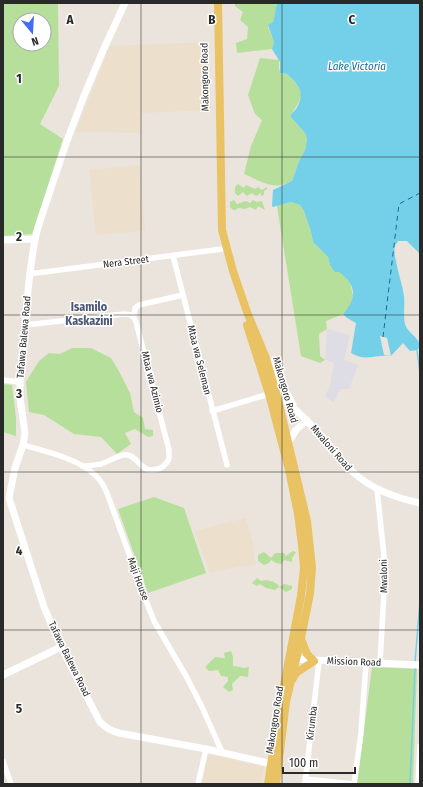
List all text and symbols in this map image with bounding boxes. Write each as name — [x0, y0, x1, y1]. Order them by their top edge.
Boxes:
north arrow — [12, 12, 52, 52]
text: A — [65, 12, 74, 27]
text: B — [208, 12, 216, 27]
text: C — [349, 12, 356, 27]
text: N — [30, 34, 40, 48]
street label: Makongoro Road — [198, 43, 212, 111]
water label: Lake Victoria — [328, 60, 386, 73]
text: 1 — [16, 71, 22, 86]
text: 2 — [15, 229, 22, 244]
street label: Nera Street — [102, 253, 150, 271]
street label: Tafawa Balewa Road — [14, 295, 34, 379]
district label: Isamilo Kaskazini — [65, 300, 113, 328]
street label: Mtaa wa Seleman — [185, 324, 213, 396]
street label: Mtaa wa Azimio — [139, 350, 165, 414]
street label: Makongoro Road — [270, 355, 300, 425]
text: 3 — [15, 386, 22, 401]
street label: Mwaloni Road — [308, 423, 354, 473]
text: 4 — [16, 543, 23, 558]
street label: Maji House — [125, 556, 151, 602]
street label: Mwaloni — [378, 559, 390, 593]
street label: Tafawa Balewa Road — [46, 619, 92, 699]
street label: Mission Road — [327, 655, 381, 669]
street label: Makongoro Road — [264, 685, 286, 755]
text: 5 — [16, 701, 22, 716]
street label: Kirumba — [304, 705, 320, 741]
scale bar — [283, 749, 355, 775]
text: 100 m — [289, 756, 318, 770]

